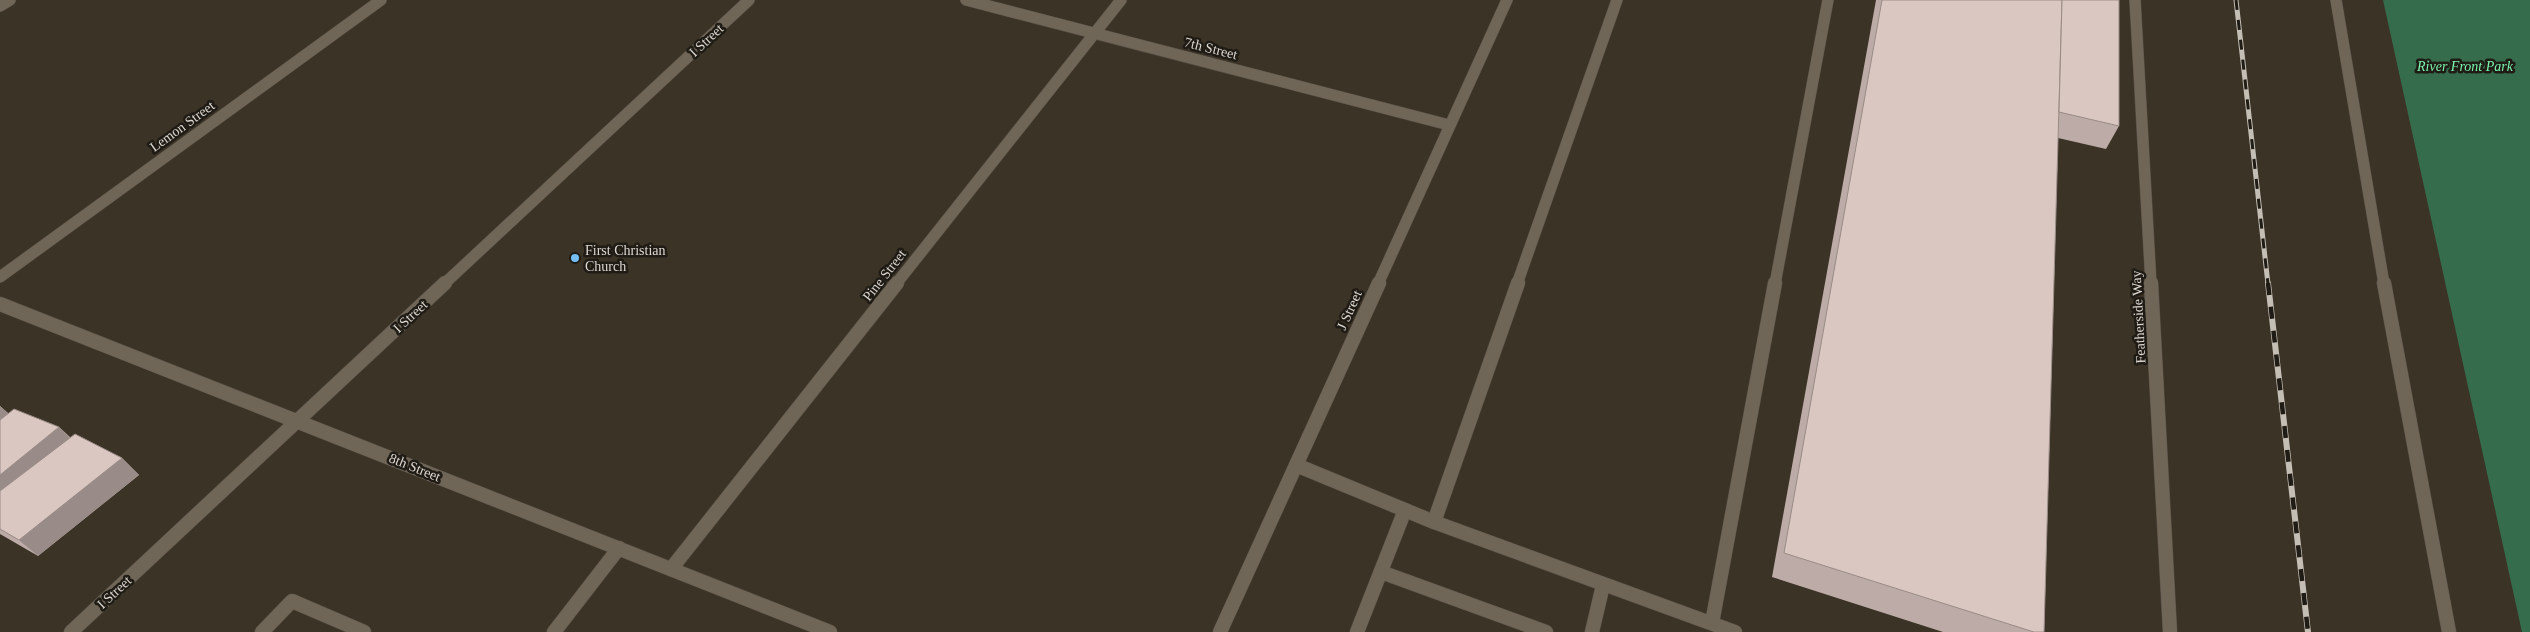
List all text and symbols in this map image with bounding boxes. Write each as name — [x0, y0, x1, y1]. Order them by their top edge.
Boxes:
street label: I Street — [686, 21, 726, 60]
street label: 7th Street — [1183, 35, 1239, 62]
park label: River Front Park — [2416, 59, 2514, 74]
street label: Lemon Street — [147, 98, 217, 155]
place label: First Christian Church — [585, 243, 666, 274]
street label: Pine Street — [860, 247, 909, 304]
marker: First Christian Church — [569, 252, 581, 264]
street label: Featherside Way — [2129, 270, 2148, 364]
street label: J Street — [1334, 288, 1365, 332]
street label: I Street — [390, 297, 430, 336]
street label: 8th Street — [387, 450, 443, 485]
street label: I Street — [94, 573, 134, 612]

